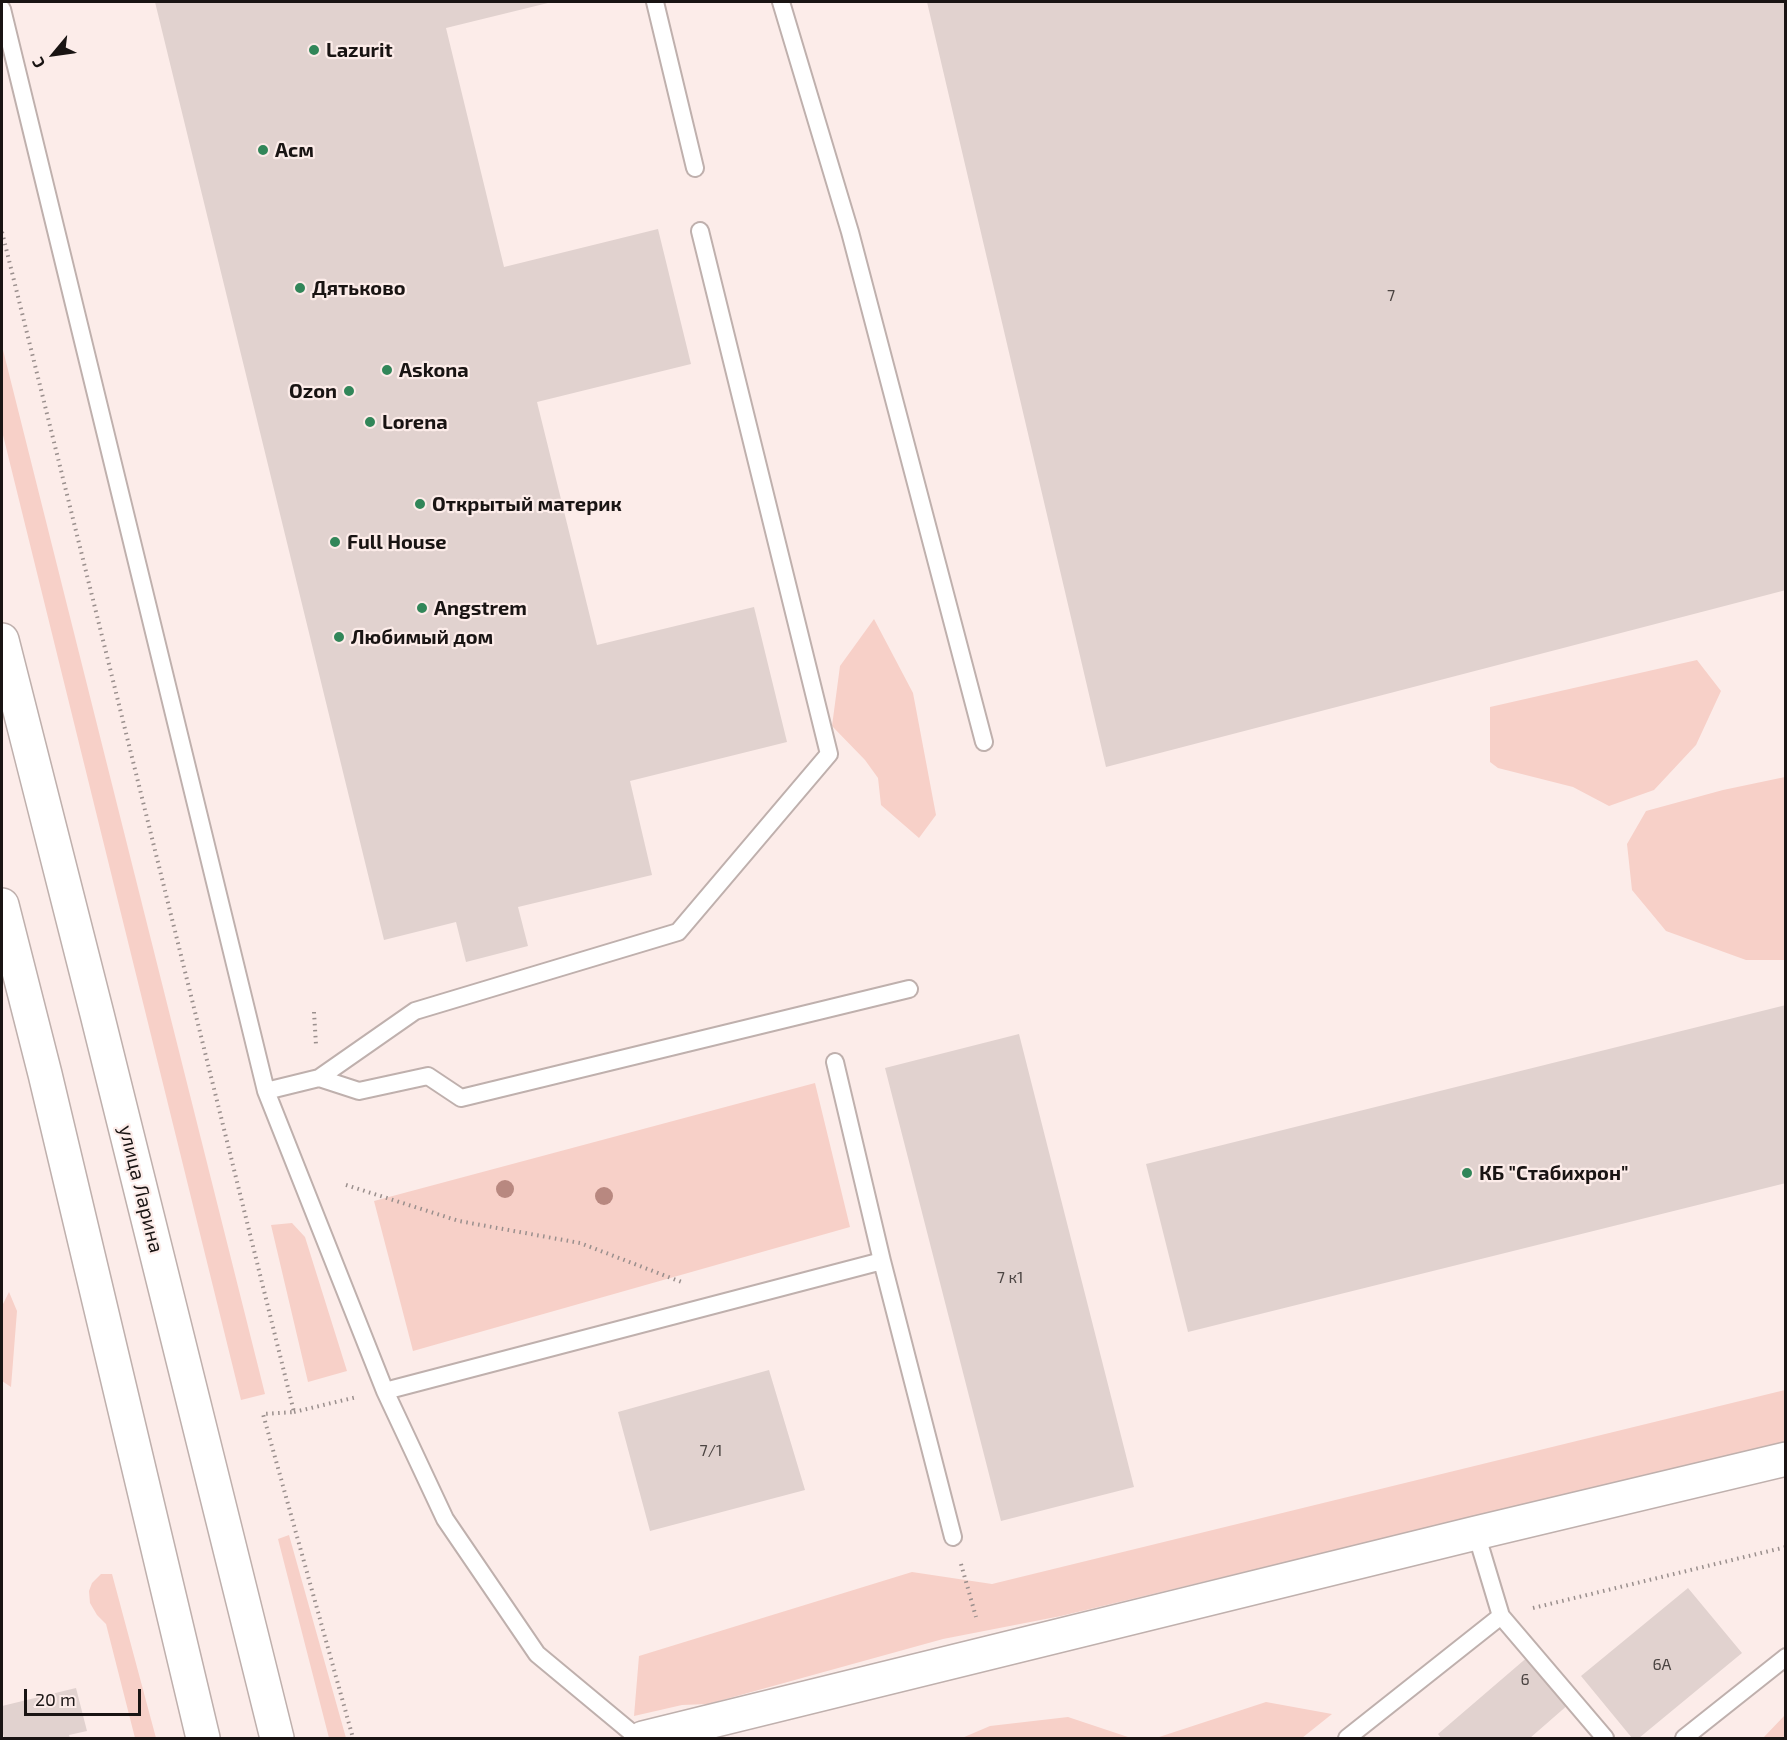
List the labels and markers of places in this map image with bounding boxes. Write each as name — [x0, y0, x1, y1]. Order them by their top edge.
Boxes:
place label: Lazurit — [326, 38, 393, 62]
marker: Lazurit — [307, 43, 321, 57]
place label: Асм — [275, 138, 314, 162]
marker: Асм — [256, 143, 270, 157]
place label: Дятьково — [312, 276, 405, 300]
marker: Дятьково — [293, 281, 307, 295]
place label: Askona — [399, 358, 469, 382]
marker: Askona — [380, 363, 394, 377]
place label: Ozon — [289, 379, 337, 403]
marker: Ozon — [342, 384, 356, 398]
place label: Lorena — [382, 410, 448, 434]
marker: Lorena — [363, 415, 377, 429]
place label: Открытый материк — [432, 492, 622, 516]
marker: Открытый материк — [413, 497, 427, 511]
place label: Full House — [347, 530, 447, 554]
marker: Full House — [328, 535, 342, 549]
place label: Angstrem — [434, 596, 527, 620]
marker: Angstrem — [415, 601, 429, 615]
place label: Любимый дом — [351, 625, 493, 649]
marker: Любимый дом — [332, 630, 346, 644]
place label: КБ "Стабихрон" — [1479, 1161, 1628, 1185]
marker: КБ "Стабихрон" — [1460, 1166, 1474, 1180]

